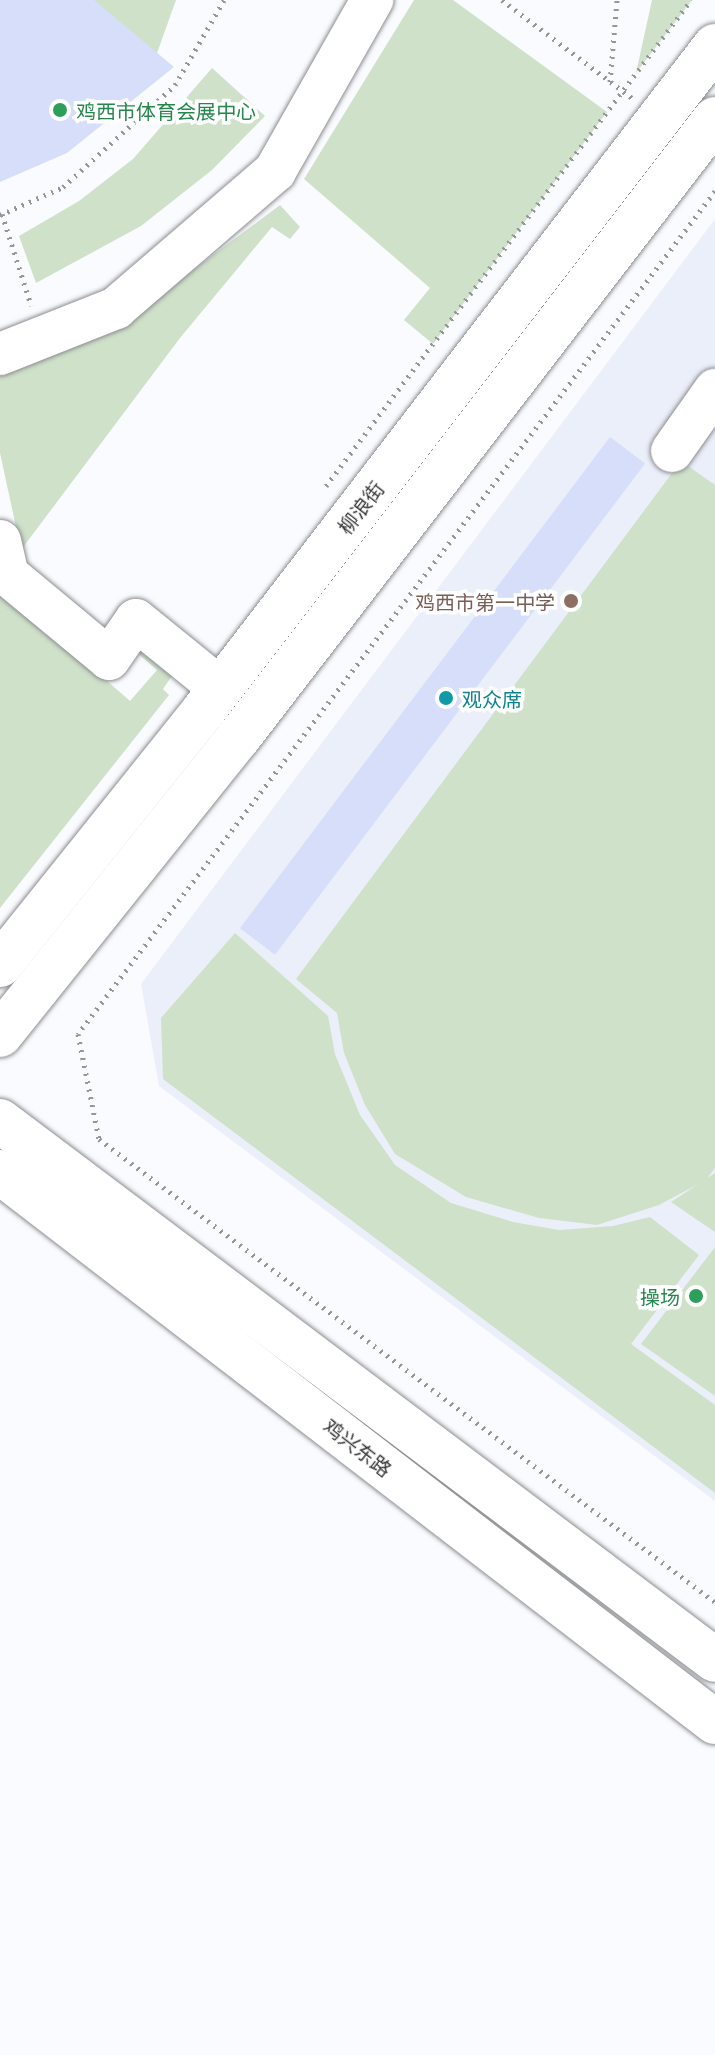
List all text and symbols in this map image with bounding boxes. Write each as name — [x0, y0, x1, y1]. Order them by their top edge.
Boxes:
place label: 鸡西市体育会展中心 — [76, 98, 256, 122]
marker: 鸡西市体育会展中心 — [51, 101, 69, 119]
street label: 柳浪街 — [332, 476, 388, 538]
place label: 鸡西市第一中学 — [415, 589, 555, 613]
marker: 鸡西市第一中学 — [562, 592, 580, 610]
place label: 观众席 — [462, 686, 522, 710]
marker: 观众席 — [437, 689, 455, 707]
place label: 操场 — [640, 1284, 680, 1308]
marker: 操场 — [687, 1287, 705, 1305]
street label: 鸡兴东路 — [319, 1413, 397, 1481]

